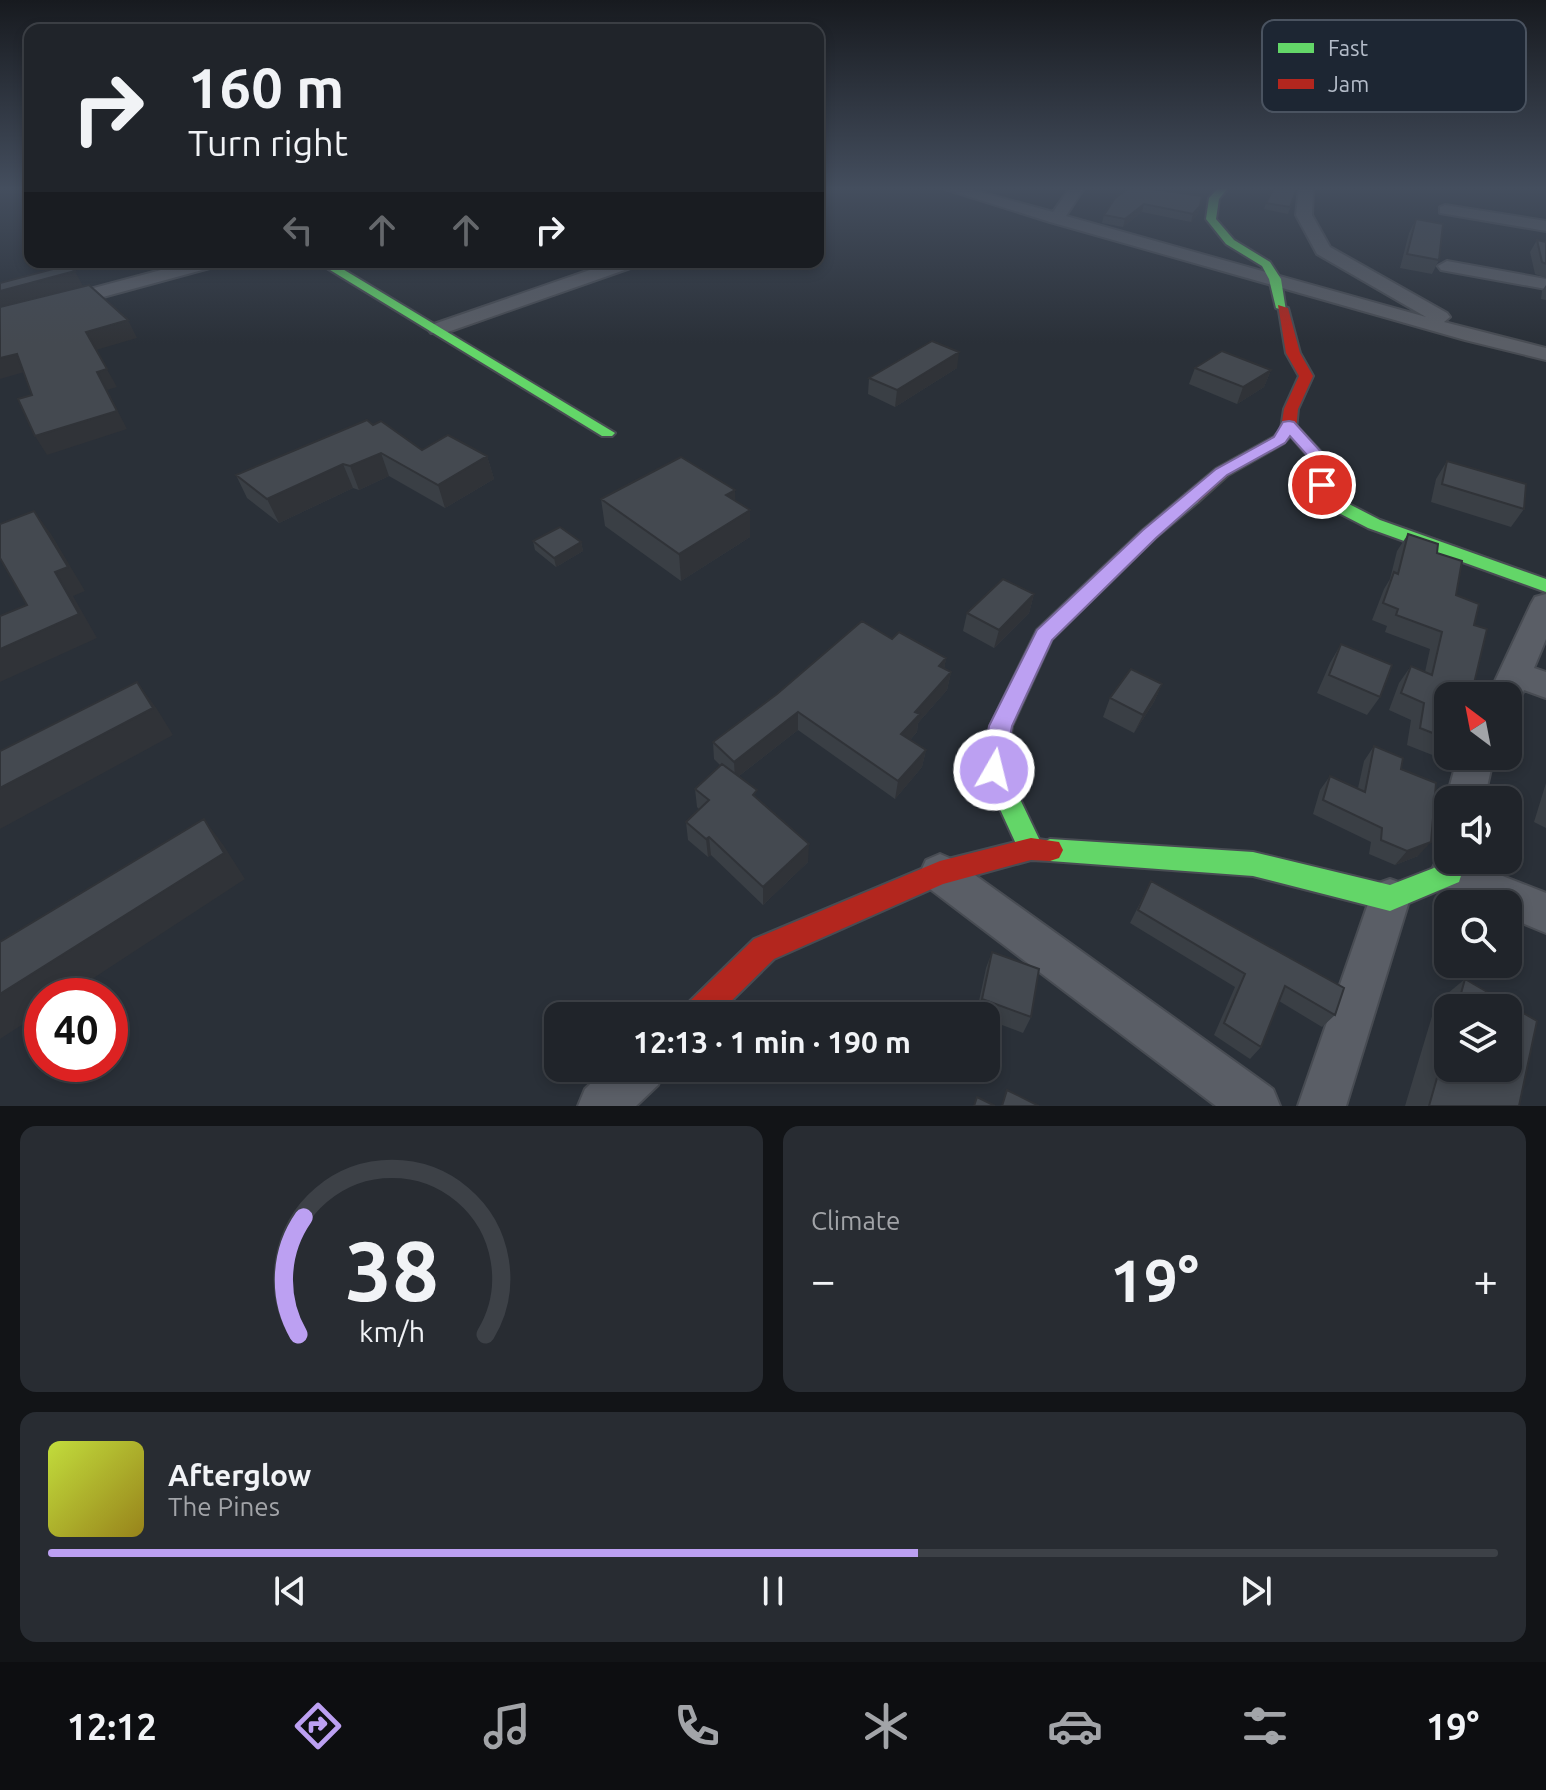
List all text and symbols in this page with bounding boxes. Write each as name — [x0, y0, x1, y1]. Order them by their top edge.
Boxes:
legend — [1262, 20, 1526, 112]
text: Fast — [1328, 35, 1369, 60]
icon: right — [56, 56, 160, 160]
text: 160 m — [188, 56, 344, 119]
text: Jam — [1328, 71, 1369, 96]
text: Turn right — [188, 122, 348, 163]
icon: left — [276, 208, 320, 252]
icon: ahead — [360, 208, 404, 252]
icon: ahead — [444, 208, 488, 252]
icon: right — [528, 208, 572, 252]
pin — [1288, 451, 1356, 519]
icon: arrive — [1300, 463, 1344, 507]
north arrow — [1434, 682, 1522, 770]
map controls — [1434, 682, 1522, 1082]
position arrow — [952, 728, 1036, 812]
button: sound — [1434, 786, 1522, 874]
button: search — [1434, 890, 1522, 978]
speed limit sign: 40 — [24, 978, 128, 1082]
button: layers — [1434, 994, 1522, 1082]
text: 12:13 · 1 min · 190 m — [633, 1025, 911, 1059]
text: Climate — [811, 1206, 900, 1235]
text: 38 — [345, 1223, 438, 1317]
text: 19° — [1110, 1246, 1199, 1313]
text: − — [811, 1255, 836, 1304]
text: + — [1473, 1255, 1498, 1304]
text: km/h — [359, 1315, 425, 1347]
text: Afterglow — [168, 1458, 311, 1492]
text: The Pines — [168, 1492, 280, 1521]
icon: previous — [268, 1569, 312, 1613]
icon: pause — [751, 1569, 795, 1613]
icon: next — [1234, 1569, 1278, 1613]
icon: directions — [290, 1698, 346, 1754]
icon: music — [479, 1698, 535, 1754]
icon: phone — [669, 1698, 725, 1754]
icon: climate — [858, 1698, 914, 1754]
icon: car — [1047, 1698, 1103, 1754]
icon: filters — [1237, 1698, 1293, 1754]
text: 12:12 — [67, 1706, 157, 1747]
text: 19° — [1426, 1706, 1479, 1747]

